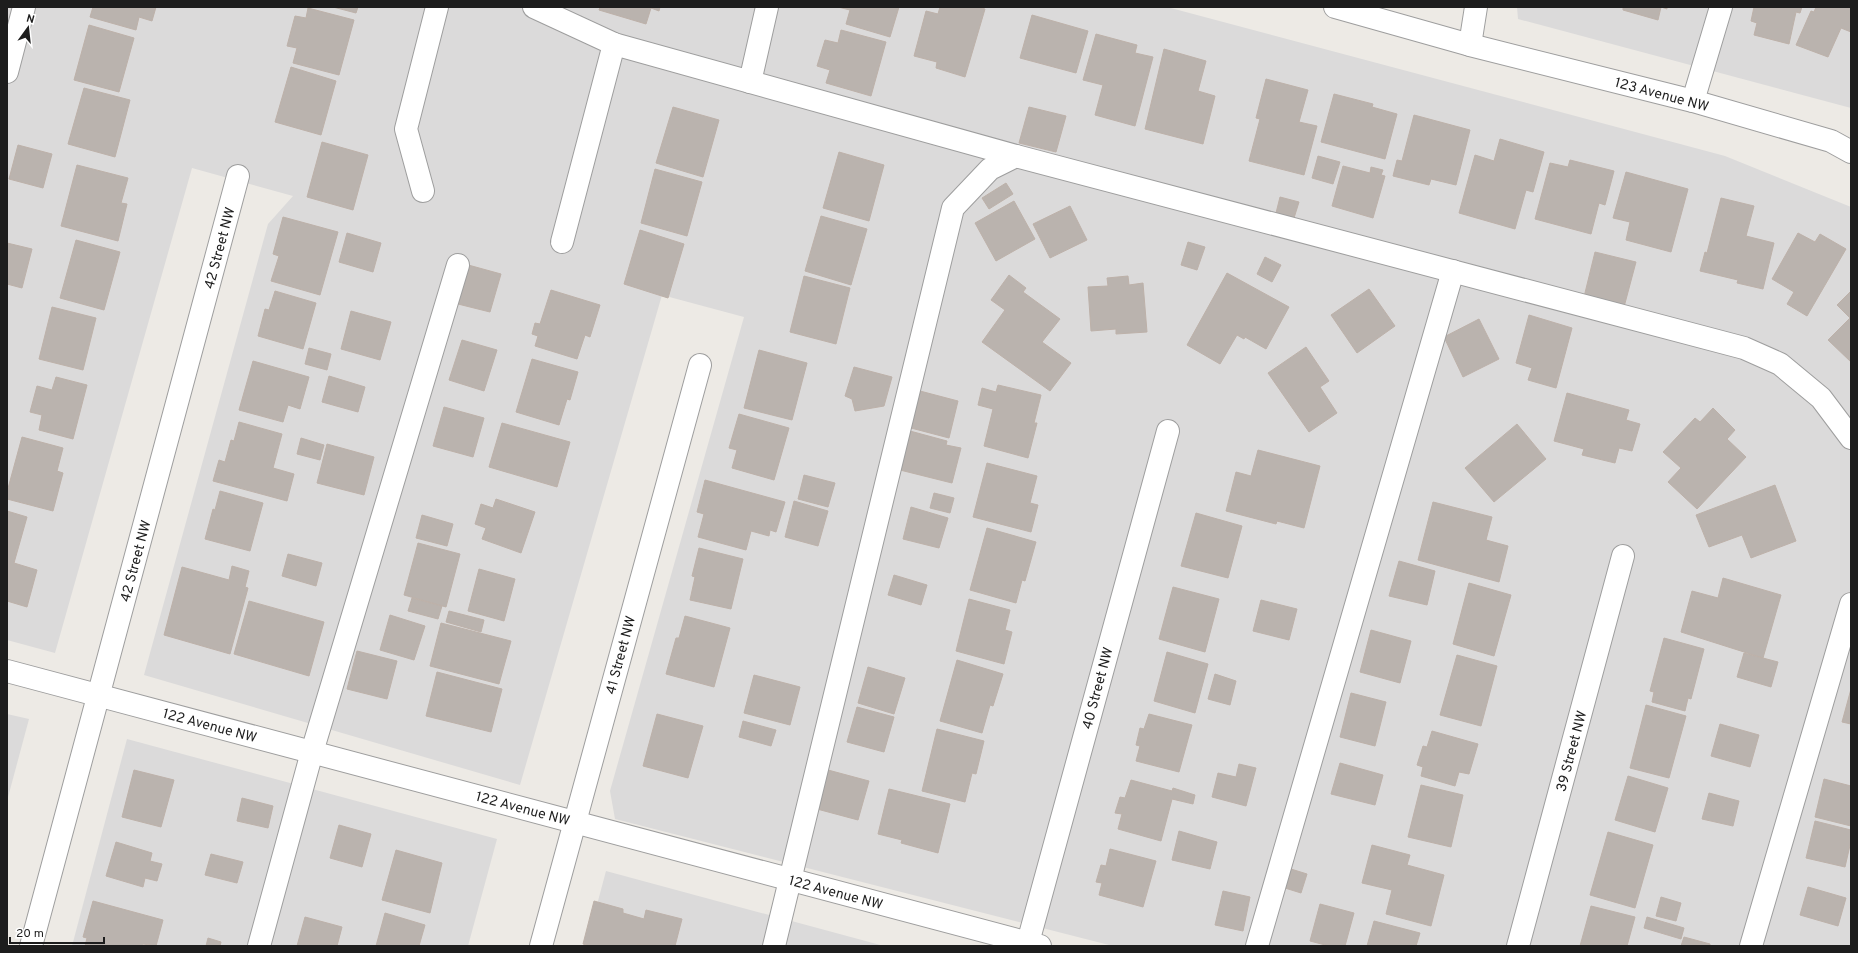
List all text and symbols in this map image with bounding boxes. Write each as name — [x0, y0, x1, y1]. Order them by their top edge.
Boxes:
north arrow — [8, 8, 48, 48]
text: N — [25, 12, 36, 27]
street label: 123 Avenue NW — [1613, 75, 1711, 116]
street label: 42 Street NW — [201, 205, 240, 291]
street label: 42 Street NW — [117, 518, 156, 604]
street label: 41 Street NW — [603, 614, 640, 697]
street label: 40 Street NW — [1079, 645, 1118, 731]
street label: 122 Avenue NW — [161, 706, 259, 747]
street label: 39 Street NW — [1553, 709, 1591, 794]
street label: 122 Avenue NW — [474, 789, 572, 830]
street label: 122 Avenue NW — [787, 873, 885, 914]
scale bar — [10, 919, 104, 945]
text: 20 m — [16, 926, 44, 942]

